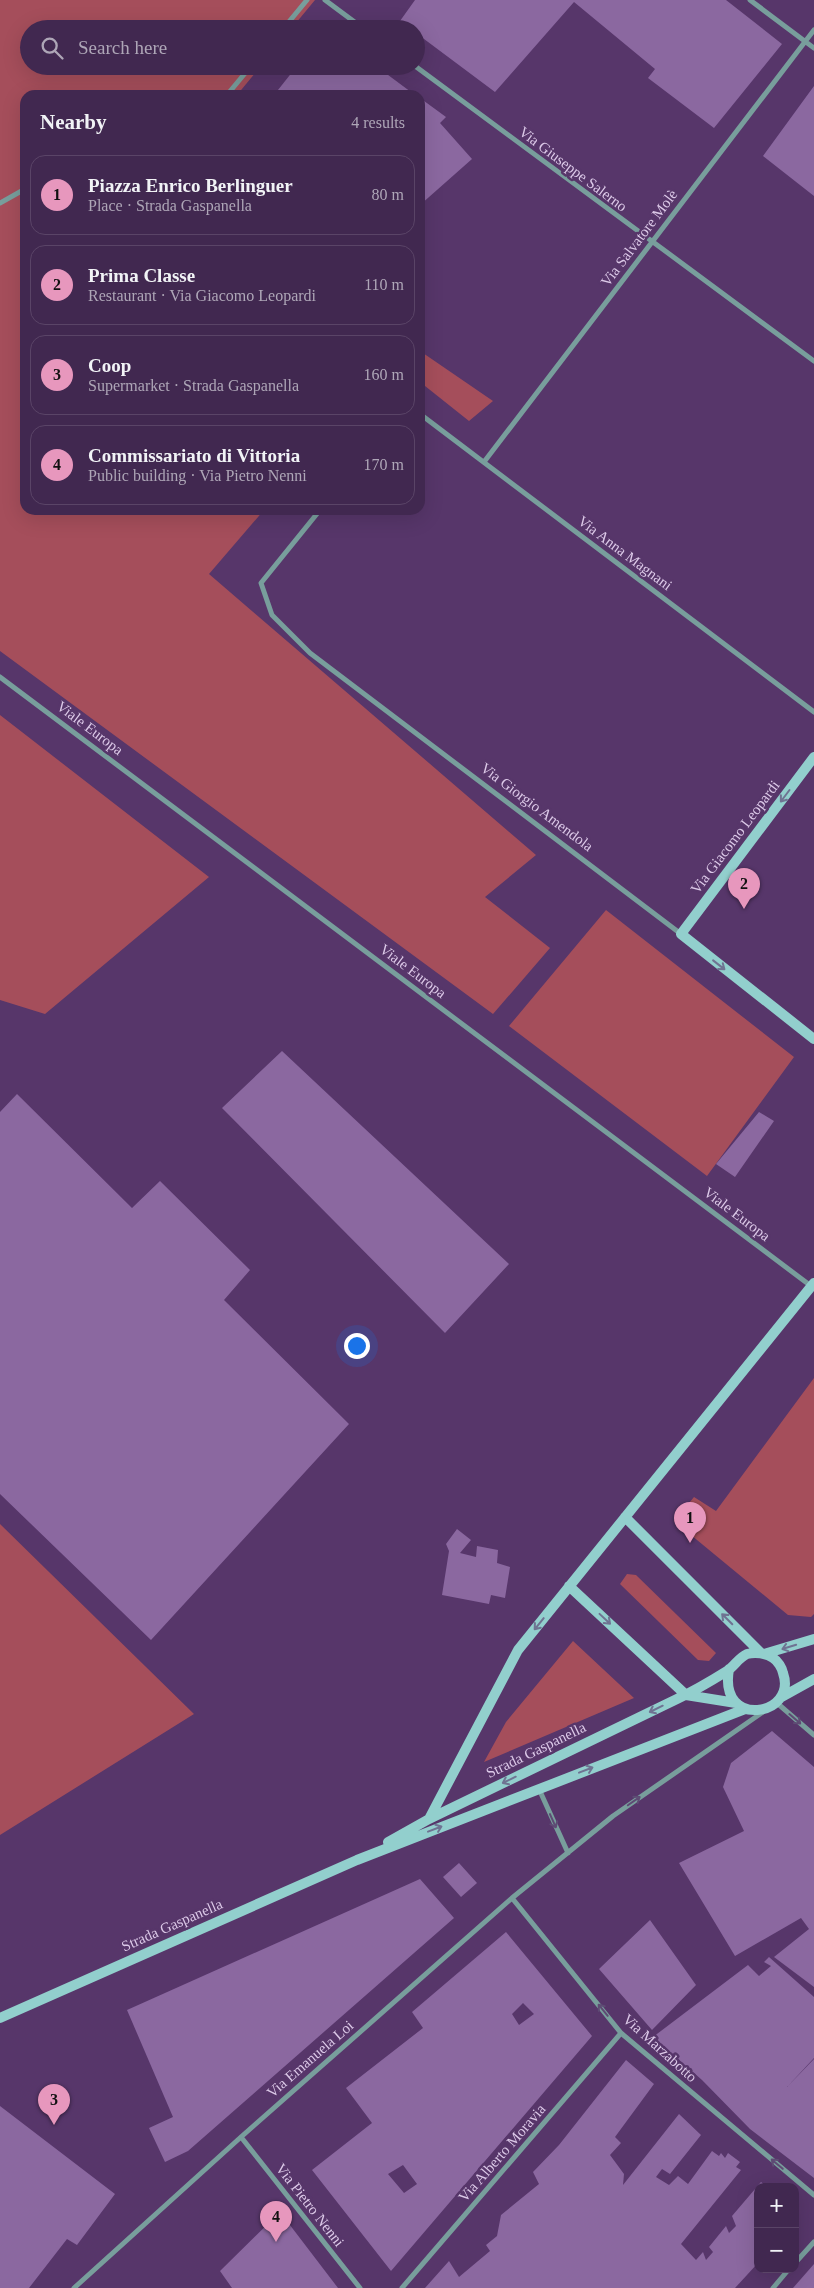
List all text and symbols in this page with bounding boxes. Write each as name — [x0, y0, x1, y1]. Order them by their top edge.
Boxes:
search box — [20, 20, 425, 75]
icon: search — [38, 34, 66, 62]
text: Search here — [78, 37, 167, 58]
text: Nearby — [40, 110, 107, 134]
text: 4 results — [351, 114, 405, 131]
street label: Via Giuseppe Salerno — [516, 123, 630, 215]
text: Piazza Enrico Berlinguer — [88, 175, 293, 196]
text: 1 — [53, 186, 61, 203]
text: 80 m — [372, 186, 404, 203]
street label: Via Salvatore Molè — [598, 186, 681, 289]
text: Place · Strada Gaspanella — [88, 197, 252, 214]
text: Prima Classe — [88, 265, 195, 286]
text: 2 — [53, 276, 61, 293]
text: 110 m — [364, 276, 404, 293]
text: Restaurant · Via Giacomo Leopardi — [88, 287, 316, 304]
text: Coop — [88, 355, 131, 376]
text: 3 — [53, 366, 61, 383]
text: 160 m — [364, 366, 404, 383]
text: Supermarket · Strada Gaspanella — [88, 377, 299, 394]
text: Commissariato di Vittoria — [88, 445, 300, 466]
text: 4 — [53, 456, 61, 473]
text: 170 m — [364, 456, 404, 473]
text: Public building · Via Pietro Nenni — [88, 467, 307, 484]
street label: Via Anna Magnani — [575, 513, 675, 593]
street label: Viale Europa — [54, 698, 126, 758]
street label: Via Giorgio Amendola — [478, 760, 597, 855]
street label: Via Giacomo Leopardi — [687, 777, 783, 897]
one-way arrow — [779, 789, 790, 802]
pin: 2 — [728, 868, 760, 909]
street label: Viale Europa — [377, 941, 449, 1001]
one-way arrow — [712, 959, 725, 970]
street label: Viale Europa — [701, 1184, 773, 1244]
your location — [344, 1333, 370, 1359]
pin: 1 — [674, 1502, 706, 1543]
one-way arrow — [599, 1613, 612, 1625]
one-way arrow — [721, 1613, 733, 1625]
one-way arrow — [533, 1617, 544, 1630]
one-way arrow — [781, 1642, 797, 1652]
one-way arrow — [648, 1704, 663, 1714]
one-way arrow — [789, 1713, 802, 1724]
street label: Strada Gaspanella — [484, 1719, 589, 1781]
one-way arrow — [578, 1765, 594, 1774]
one-way arrow — [502, 1776, 517, 1785]
one-way arrow — [626, 1796, 640, 1806]
one-way arrow — [549, 1813, 559, 1828]
one-way arrow — [427, 1824, 442, 1833]
street label: Strada Gaspanella — [119, 1895, 225, 1954]
one-way arrow — [597, 2004, 608, 2017]
street label: Via Marzabotto — [620, 2011, 700, 2085]
street label: Via Emanuela Loi — [264, 2017, 356, 2101]
pin: 3 — [38, 2084, 70, 2125]
street label: Via Alberto Moravia — [455, 2101, 549, 2205]
one-way arrow — [770, 2159, 783, 2170]
street label: Via Pietro Nenni — [273, 2160, 347, 2250]
map controls — [754, 2183, 799, 2273]
button: + — [754, 2183, 799, 2228]
pin: 4 — [260, 2201, 292, 2242]
button: − — [754, 2228, 799, 2273]

